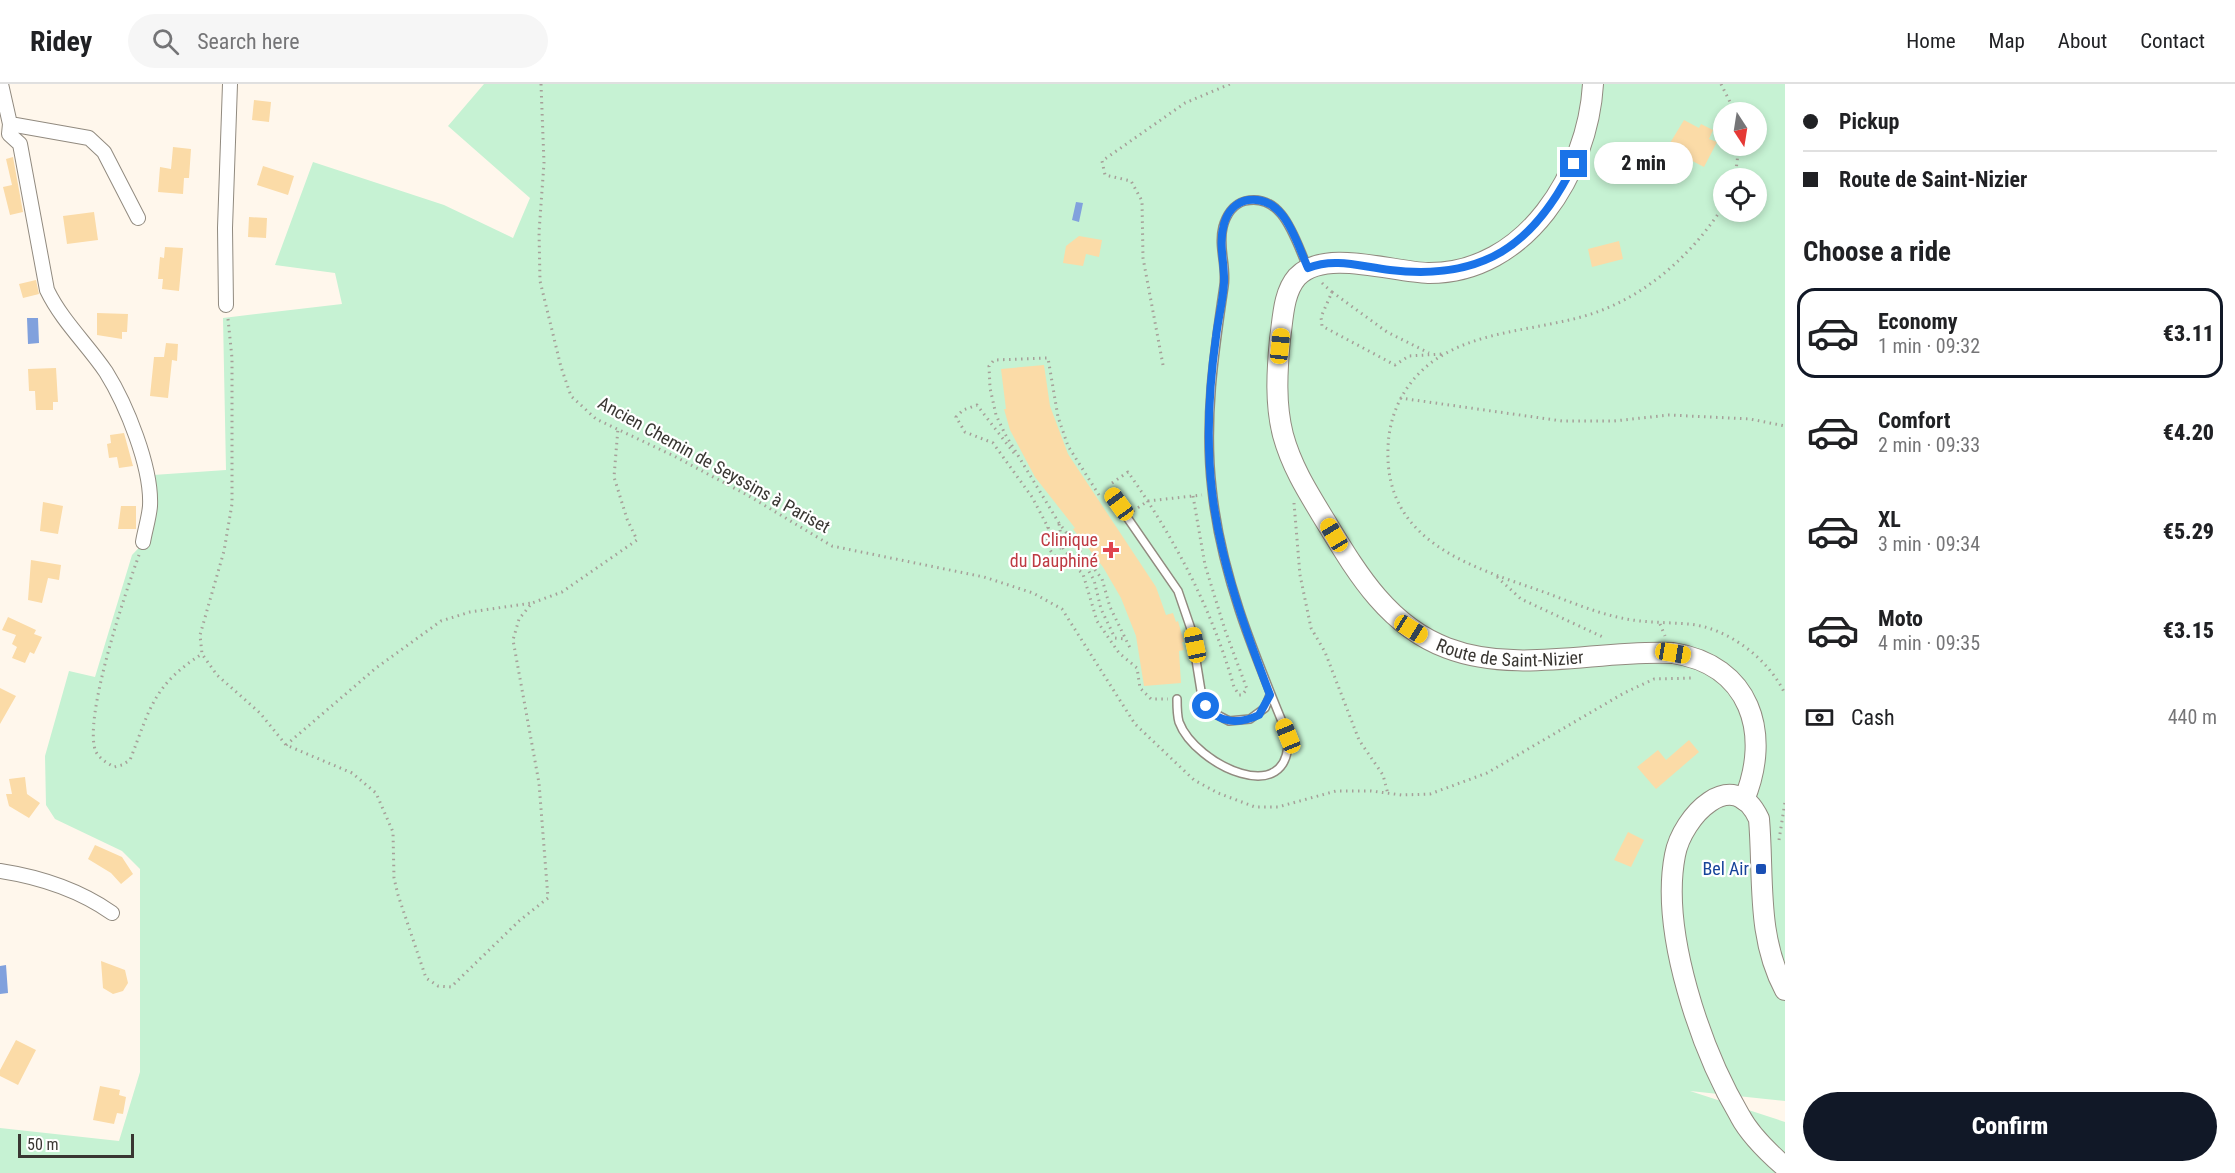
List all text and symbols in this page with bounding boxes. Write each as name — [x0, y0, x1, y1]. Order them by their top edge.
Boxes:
search box — [128, 14, 548, 68]
text: Ridey — [30, 25, 92, 58]
icon: search — [149, 25, 182, 58]
text: Search here — [197, 29, 299, 54]
text: Home — [1906, 29, 1956, 53]
text: Map — [1989, 29, 2025, 53]
text: About — [2058, 29, 2107, 53]
text: Contact — [2140, 29, 2205, 53]
north arrow — [1713, 102, 1767, 156]
map controls — [1713, 102, 1767, 222]
text: Pickup — [1839, 109, 1899, 134]
callout: 2 min — [1595, 143, 1694, 185]
route end — [1560, 150, 1587, 177]
text: 2 min — [1621, 151, 1666, 175]
text: Route de Saint-Nizier — [1839, 167, 2027, 192]
button: locate — [1713, 168, 1767, 222]
text: Choose a ride — [1803, 236, 1951, 268]
icon: car — [1806, 306, 1860, 360]
text: Economy — [1878, 309, 1958, 334]
text: €3.11 — [2163, 321, 2214, 346]
car — [1269, 327, 1291, 365]
text: 1 min · 09:32 — [1878, 334, 1980, 358]
street label: Ancien Chemin de Seyssins à Pariset — [595, 392, 834, 537]
icon: car — [1806, 405, 1860, 459]
text: Comfort — [1878, 408, 1951, 433]
text: €4.20 — [2163, 420, 2214, 445]
text: 2 min · 09:33 — [1878, 433, 1980, 457]
car — [1101, 484, 1137, 524]
icon: car — [1806, 504, 1860, 558]
text: XL — [1878, 507, 1901, 532]
car — [1317, 515, 1351, 555]
text: €5.29 — [2163, 519, 2214, 544]
place label: Clinique du Dauphiné — [1010, 529, 1098, 571]
text: 3 min · 09:34 — [1878, 532, 1980, 556]
marker: Clinique du Dauphiné — [1102, 541, 1120, 559]
icon: car — [1806, 603, 1860, 657]
text: Moto — [1878, 606, 1923, 631]
car — [1391, 612, 1431, 646]
text: €3.15 — [2163, 618, 2214, 643]
car — [1182, 626, 1208, 664]
text: 4 min · 09:35 — [1878, 631, 1980, 655]
street label: Route de Saint-Nizier — [1433, 634, 1585, 670]
car — [1654, 641, 1692, 665]
route start — [1192, 692, 1219, 719]
icon: cash — [1803, 701, 1836, 734]
text: Cash — [1851, 705, 1895, 730]
text: 440 m — [2168, 705, 2217, 729]
car — [1273, 716, 1303, 756]
place label: Bel Air — [1702, 858, 1750, 879]
marker: Bel Air — [1754, 862, 1768, 876]
button: Confirm — [1803, 1092, 2217, 1161]
scale bar — [18, 1131, 134, 1158]
text: 50 m — [27, 1135, 59, 1154]

